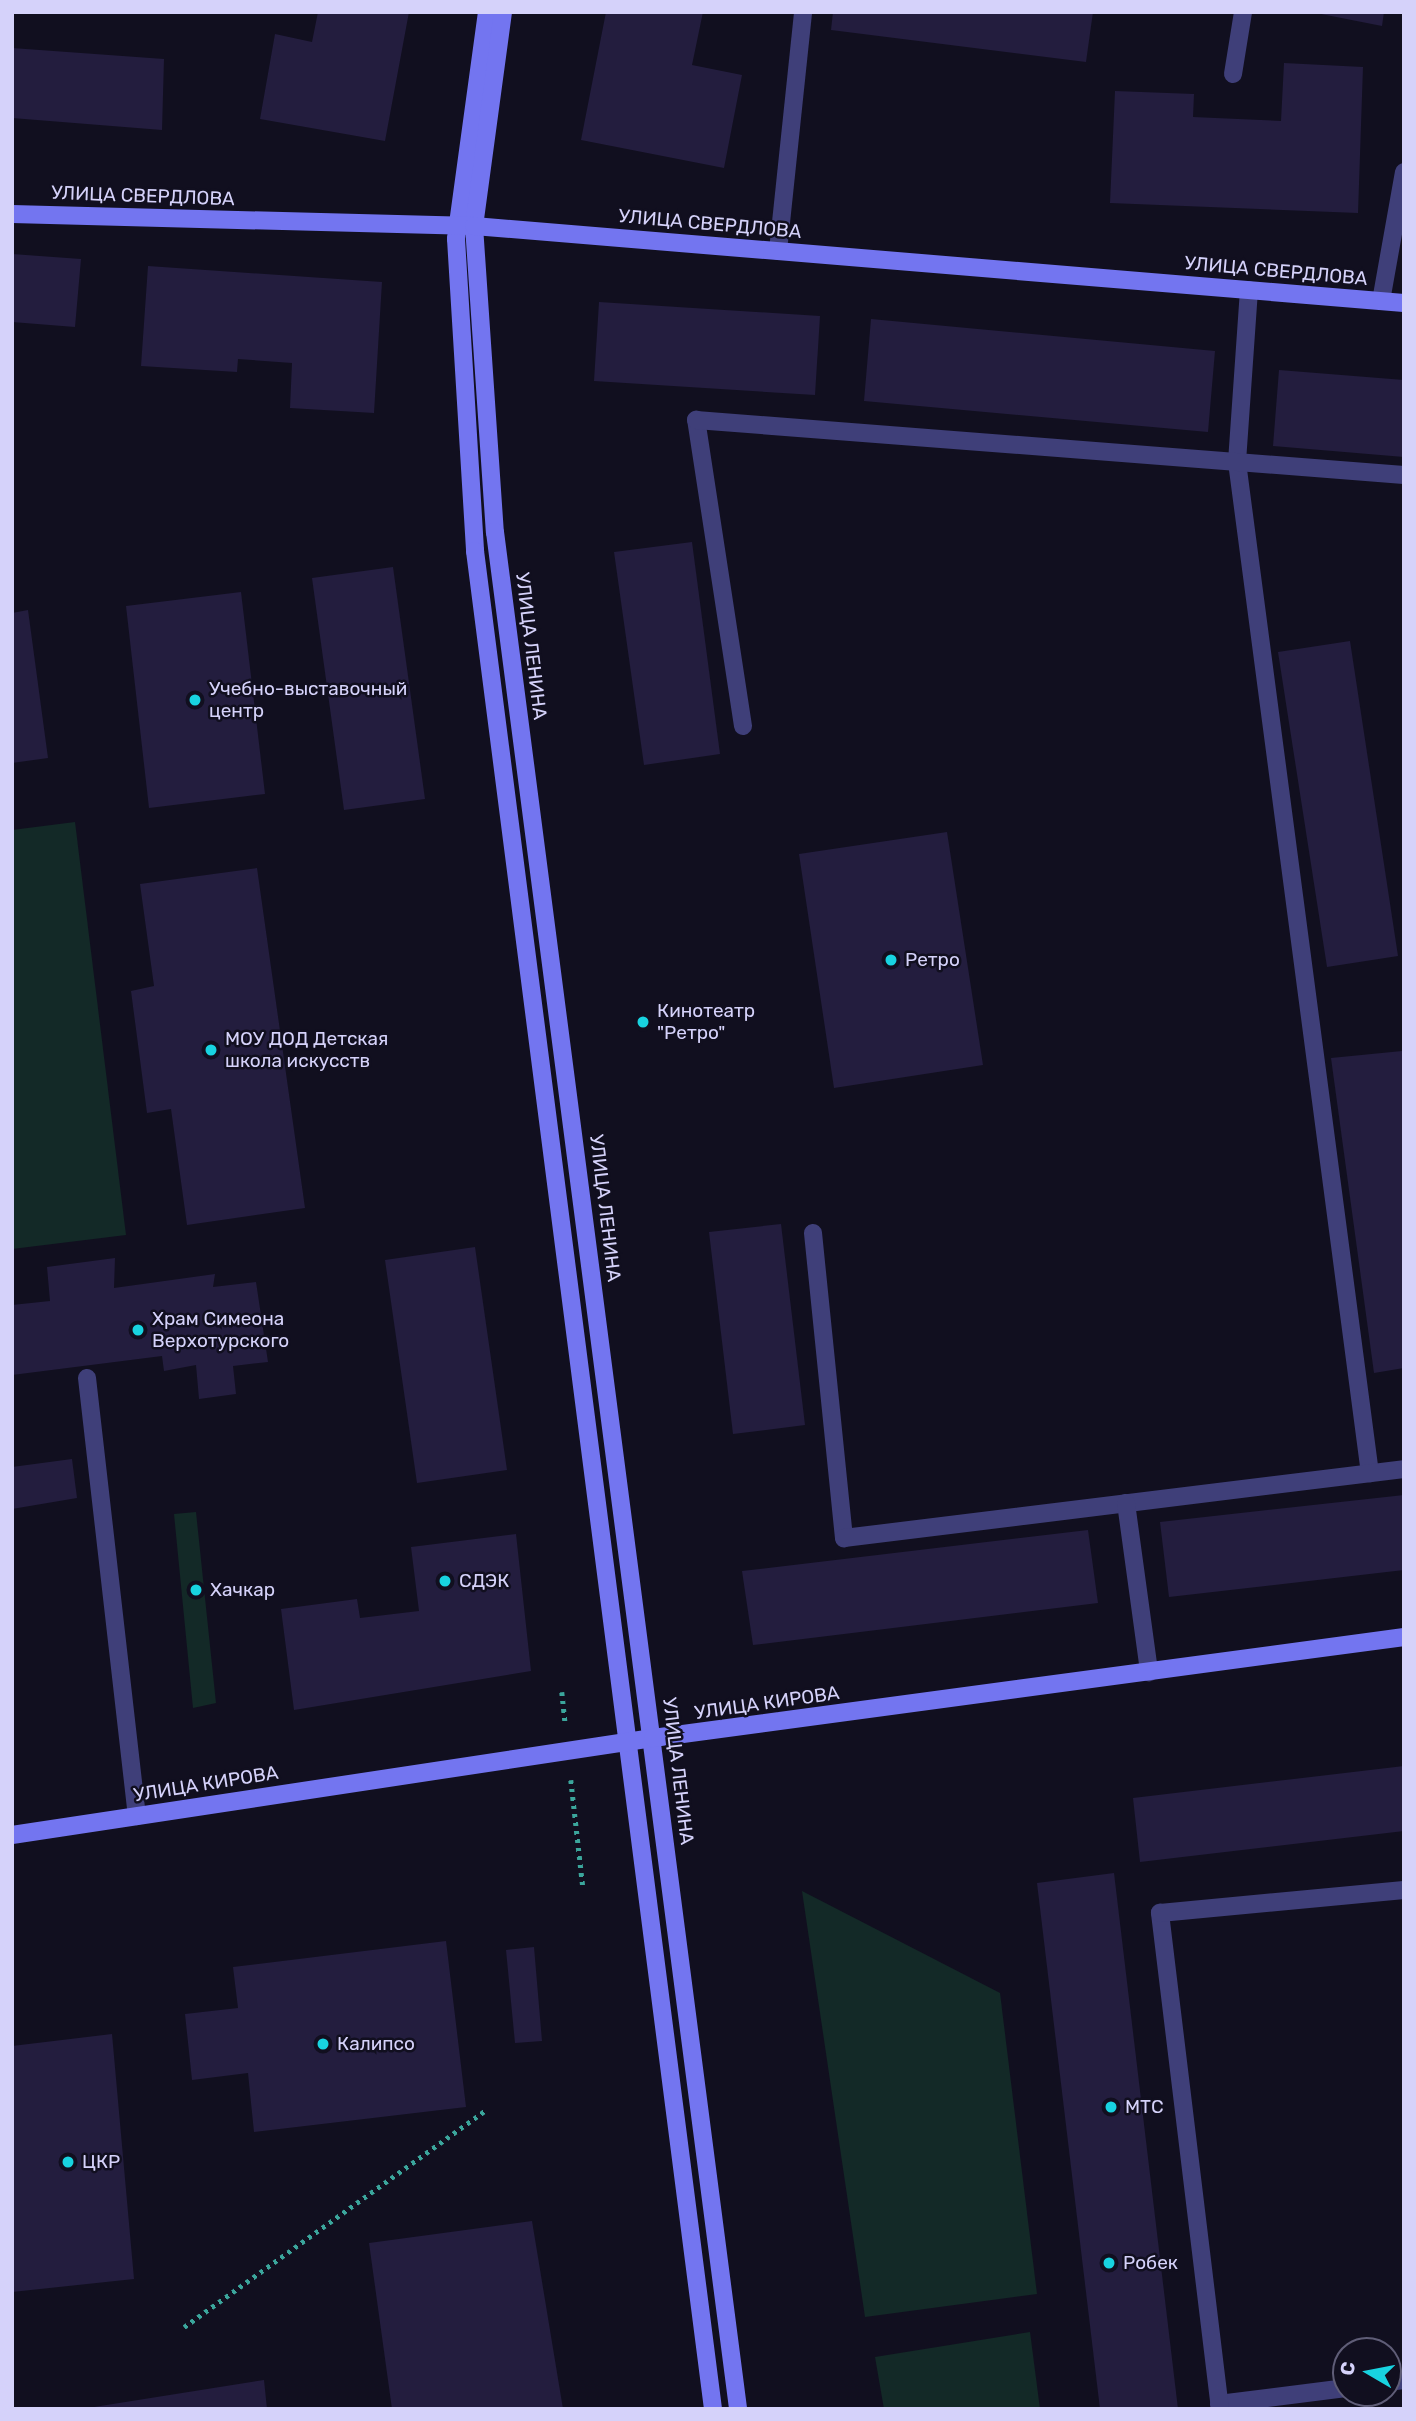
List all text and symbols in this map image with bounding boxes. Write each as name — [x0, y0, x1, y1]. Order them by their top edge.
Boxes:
street label: УЛИЦА СВЕРДЛОВА — [51, 181, 235, 211]
street label: УЛИЦА СВЕРДЛОВА — [618, 205, 802, 243]
street label: УЛИЦА СВЕРДЛОВА — [1184, 252, 1368, 290]
street label: УЛИЦА ЛЕНИНА — [511, 571, 551, 721]
place label: Учебно-выставочный центр — [209, 678, 407, 722]
marker: Учебно-выставочный центр — [187, 692, 203, 708]
place label: Ретро — [905, 949, 960, 971]
marker: Ретро — [883, 952, 899, 968]
place label: Кинотеатр "Ретро" — [657, 1000, 755, 1044]
marker: Кинотеатр "Ретро" — [635, 1014, 651, 1030]
place label: МОУ ДОД Детская школа искусств — [225, 1028, 388, 1072]
marker: МОУ ДОД Детская школа искусств — [203, 1042, 219, 1058]
street label: УЛИЦА ЛЕНИНА — [585, 1133, 625, 1283]
place label: Храм Симеона Верхотурского — [152, 1308, 289, 1352]
marker: Храм Симеона Верхотурского — [130, 1322, 146, 1338]
place label: СДЭК — [459, 1570, 509, 1592]
marker: СДЭК — [437, 1573, 453, 1589]
place label: Хачкар — [210, 1579, 275, 1601]
marker: Хачкар — [188, 1582, 204, 1598]
street label: УЛИЦА КИРОВА — [693, 1682, 841, 1724]
street label: УЛИЦА ЛЕНИНА — [658, 1696, 698, 1846]
street label: УЛИЦА КИРОВА — [132, 1761, 280, 1807]
place label: Калипсо — [337, 2033, 415, 2055]
marker: Калипсо — [315, 2036, 331, 2052]
place label: МТС — [1125, 2096, 1164, 2118]
marker: МТС — [1103, 2099, 1119, 2115]
place label: ЦКР — [82, 2151, 120, 2173]
marker: ЦКР — [60, 2154, 76, 2170]
place label: Робек — [1123, 2252, 1178, 2274]
marker: Робек — [1101, 2255, 1117, 2271]
north arrow — [1332, 2337, 1402, 2407]
text: С — [1335, 2360, 1360, 2377]

